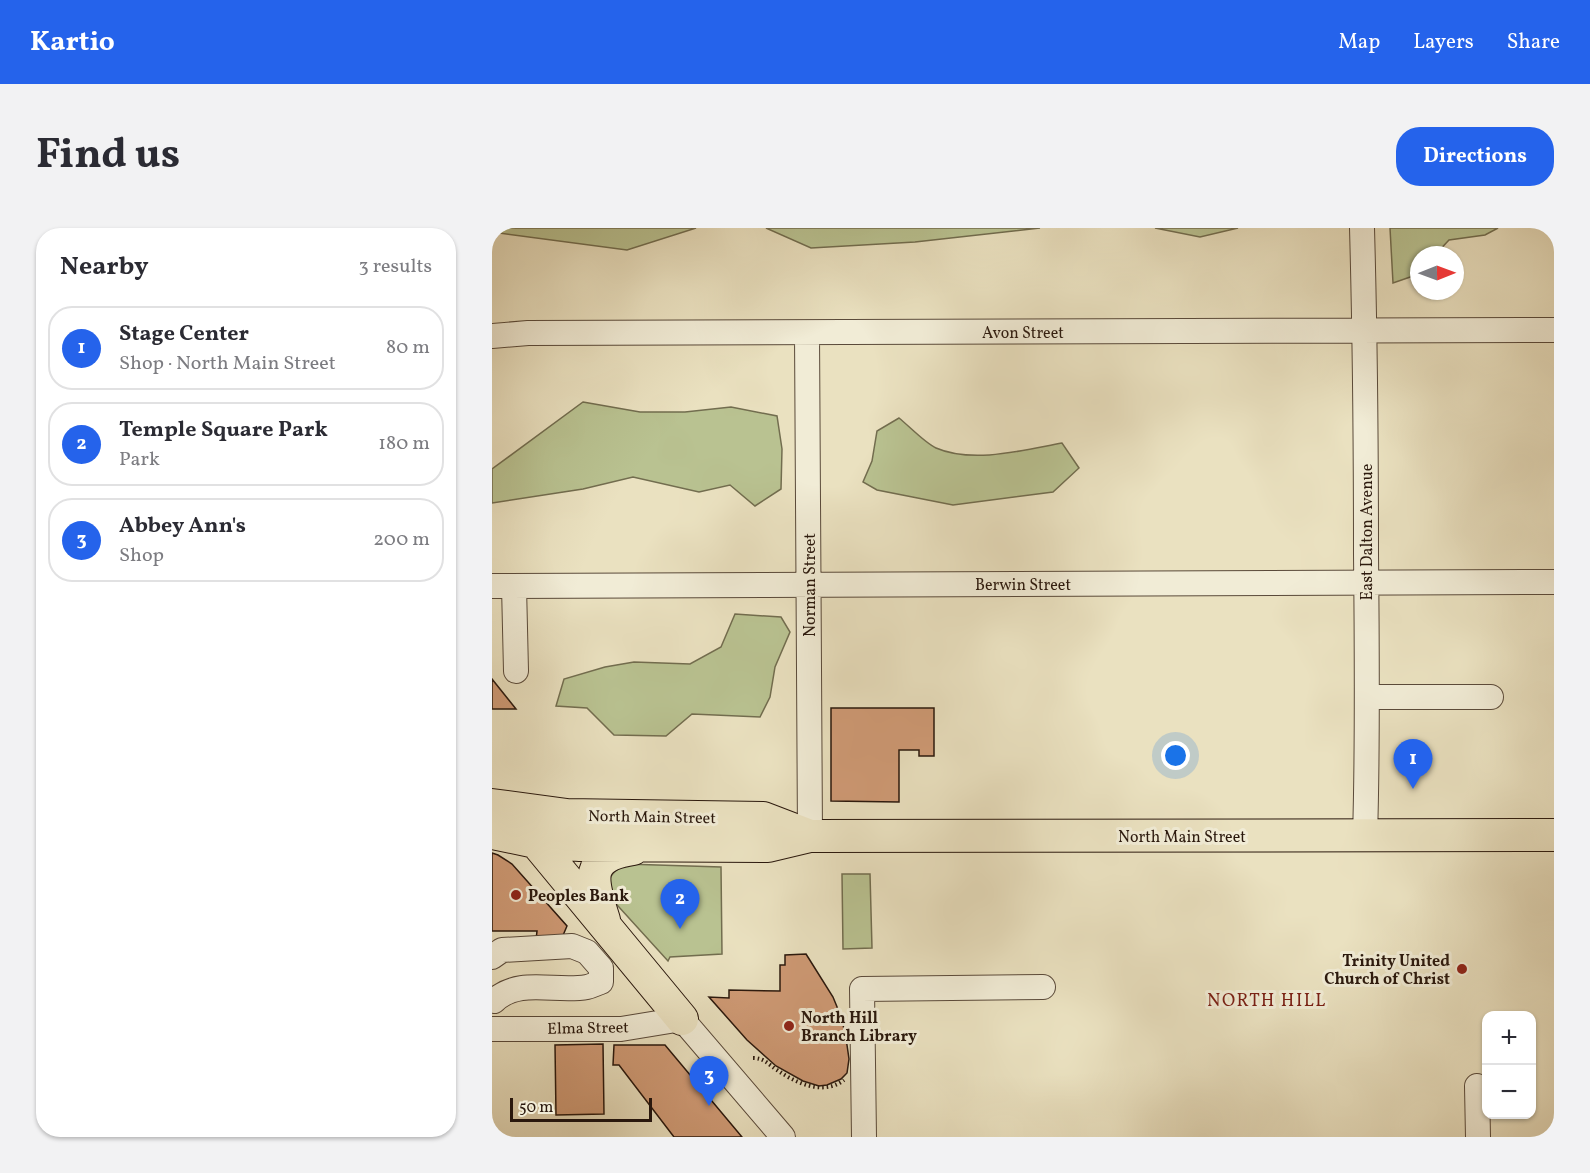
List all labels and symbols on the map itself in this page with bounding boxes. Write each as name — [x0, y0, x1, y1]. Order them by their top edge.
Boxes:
north arrow — [1410, 246, 1464, 300]
street label: Avon Street — [982, 323, 1064, 345]
street label: East Dalton Avenue — [1357, 464, 1379, 600]
street label: Norman Street — [800, 533, 822, 637]
street label: Berwin Street — [975, 575, 1071, 597]
pin: 1 — [1394, 740, 1432, 789]
your location — [1161, 741, 1190, 770]
street label: North Main Street — [588, 806, 716, 830]
street label: North Main Street — [1118, 827, 1246, 849]
pin: 2 — [660, 880, 699, 929]
place label: Peoples Bank — [528, 886, 629, 908]
marker: Peoples Bank — [509, 888, 523, 902]
place label: Trinity United Church of Christ — [1324, 951, 1450, 991]
marker: Trinity United Church of Christ — [1455, 962, 1469, 976]
district label: NORTH HILL — [1207, 989, 1327, 1014]
place label: North Hill Branch Library — [801, 1008, 917, 1048]
street label: Elma Street — [547, 1017, 629, 1041]
marker: North Hill Branch Library — [782, 1019, 796, 1033]
pin: 3 — [690, 1056, 728, 1106]
scale bar — [510, 1095, 652, 1122]

